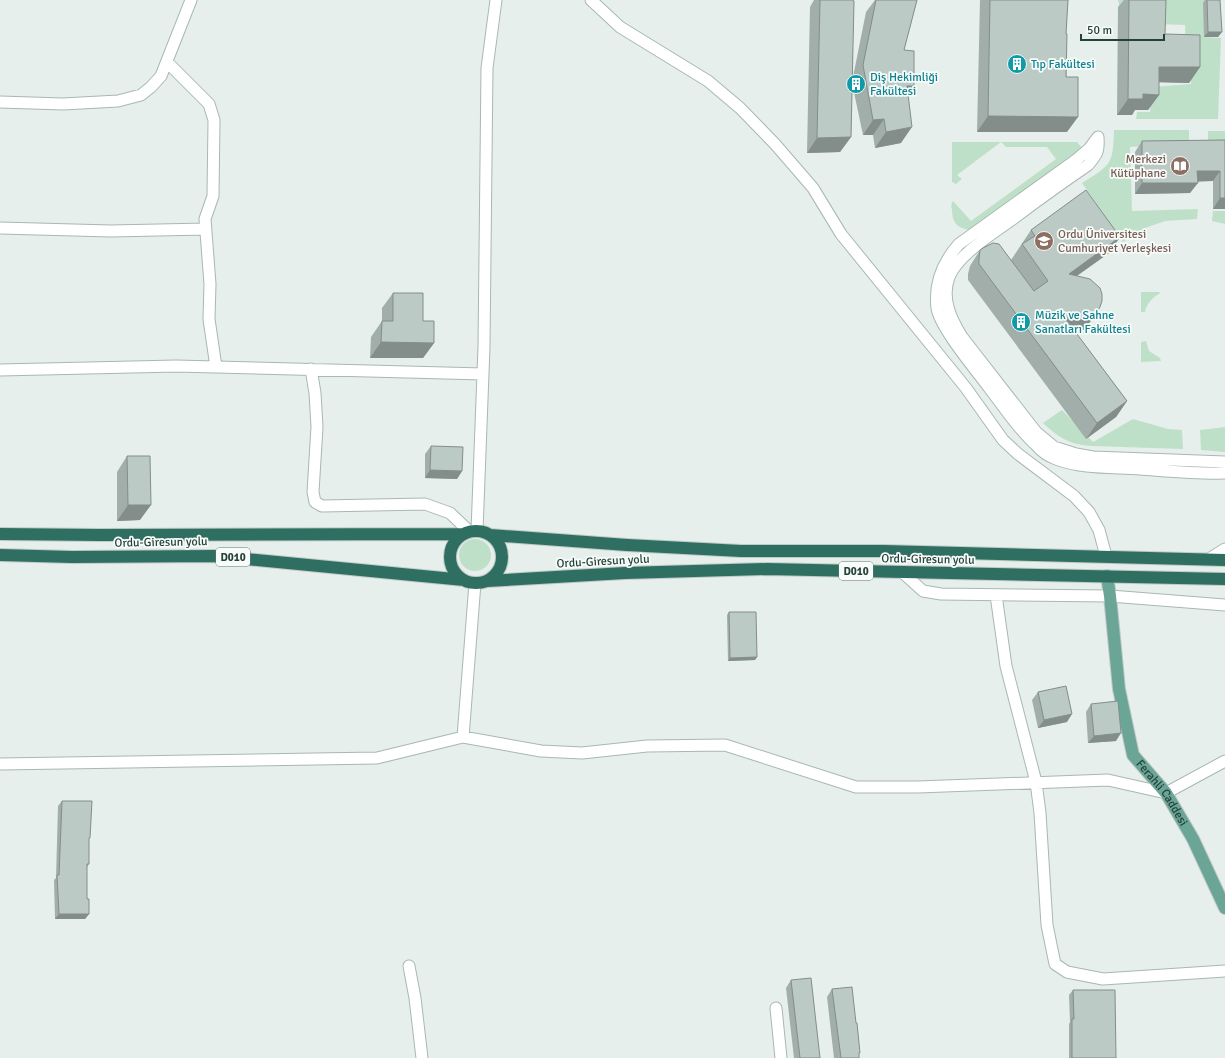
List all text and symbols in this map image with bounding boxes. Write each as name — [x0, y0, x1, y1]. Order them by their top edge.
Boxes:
scale bar — [1081, 16, 1164, 42]
text: 50 m — [1087, 23, 1112, 38]
building icon: Tıp Fakültesi — [1006, 53, 1028, 75]
place label: Tıp Fakültesi — [1031, 57, 1095, 72]
place label: Diş Hekimliği Fakültesi — [870, 70, 938, 99]
building icon: Diş Hekimliği Fakültesi — [845, 73, 867, 95]
place label: Merkezi Kütüphane — [1110, 152, 1166, 181]
library icon: Merkezi Kütüphane — [1169, 155, 1191, 177]
place label: Ordu Üniversitesi Cumhuriyet Yerleşkesi — [1058, 227, 1171, 256]
school or university icon: Ordu Üniversitesi Cumhuriyet Yerleşkesi — [1033, 230, 1055, 252]
place label: Müzik ve Sahne Sanatları Fakültesi — [1035, 308, 1131, 337]
building icon: Müzik ve Sahne Sanatları Fakültesi — [1010, 311, 1032, 333]
street label: Ordu-Giresun yolu — [114, 534, 208, 551]
road number: D010 — [216, 548, 250, 566]
street label: Ordu-Giresun yolu — [881, 551, 975, 568]
street label: Ordu-Giresun yolu — [556, 552, 650, 571]
road number: D010 — [839, 562, 873, 580]
street label: Ferahli Caddesi — [1133, 757, 1191, 829]

